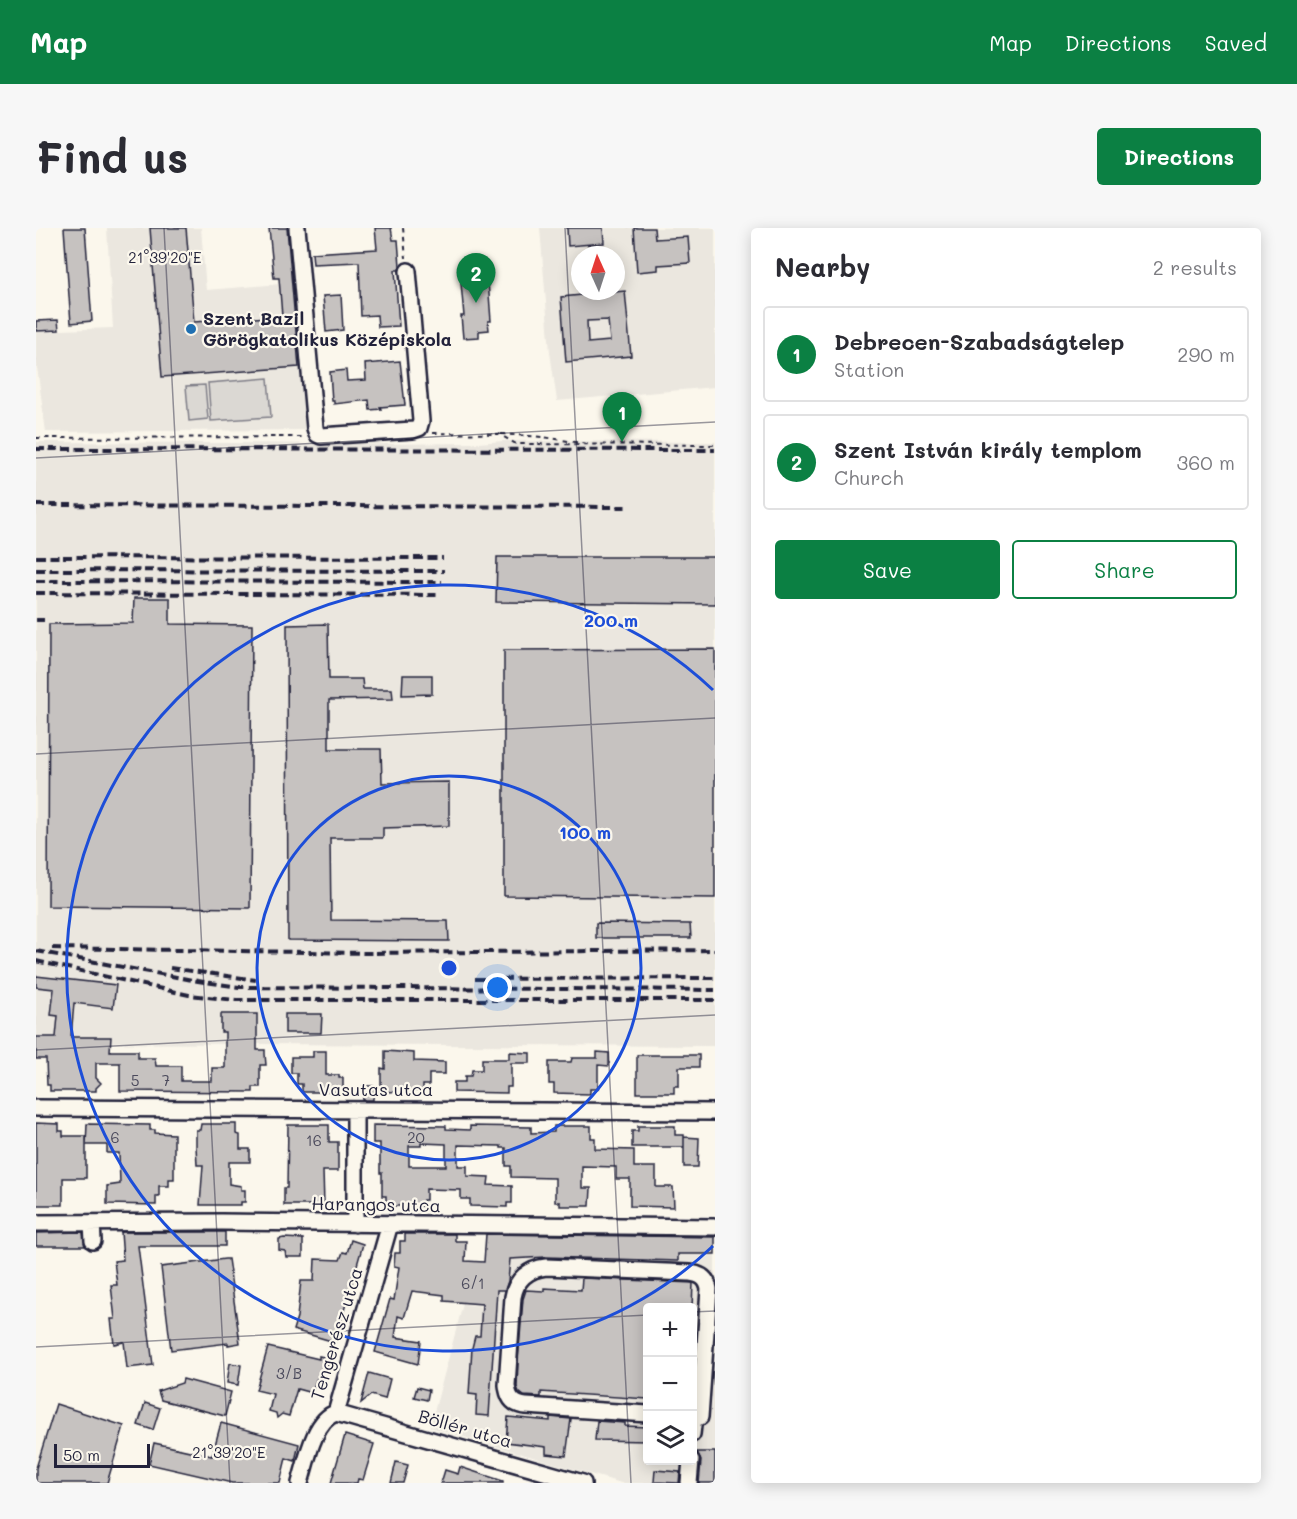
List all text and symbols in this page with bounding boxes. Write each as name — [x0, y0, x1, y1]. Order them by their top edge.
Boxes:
text: Map — [30, 24, 87, 60]
text: Map — [989, 29, 1032, 56]
text: Directions — [1065, 29, 1172, 56]
text: Saved — [1205, 29, 1267, 56]
button: Directions — [1097, 128, 1261, 185]
text: Find us — [36, 129, 188, 184]
north arrow — [571, 246, 625, 300]
text: 21°39'20"E — [128, 247, 202, 267]
text: Nearby — [775, 250, 870, 284]
pin: 2 — [456, 254, 496, 303]
text: 2 results — [1153, 254, 1237, 280]
place label: Szent Bazil Görögkatolikus Középiskola — [203, 306, 452, 351]
marker: Szent Bazil Görögkatolikus Középiskola — [184, 322, 198, 336]
text: Debrecen-Szabadságtelep — [834, 327, 1124, 356]
text: 1 — [792, 341, 801, 367]
text: 290 m — [1177, 341, 1235, 367]
text: Station — [834, 356, 904, 382]
pin: 1 — [602, 392, 642, 442]
text: Szent István király templom — [834, 435, 1142, 464]
text: 2 — [791, 449, 802, 475]
text: 360 m — [1177, 449, 1235, 475]
text: Church — [834, 464, 904, 490]
button: Save — [775, 540, 1000, 599]
button: Share — [1012, 540, 1237, 599]
text: 200 m — [584, 608, 638, 632]
text: 100 m — [559, 820, 611, 844]
centre of rings — [439, 958, 459, 978]
your location — [483, 973, 512, 1002]
house number: 5 — [131, 1070, 139, 1090]
house number: 7 — [162, 1070, 170, 1090]
street label: Vasutas utca — [319, 1077, 433, 1101]
house number: 6 — [110, 1127, 120, 1147]
house number: 20 — [407, 1127, 425, 1147]
house number: 16 — [306, 1130, 322, 1150]
street label: Harangos utca — [311, 1191, 441, 1217]
street label: Tengerész utca — [304, 1265, 368, 1403]
house number: 6/1 — [461, 1273, 485, 1293]
map controls — [643, 1303, 697, 1465]
button: + — [643, 1303, 697, 1357]
button: − — [643, 1357, 697, 1411]
house number: 3/B — [276, 1363, 302, 1383]
street label: Böllér utca — [416, 1403, 515, 1453]
button: layers — [643, 1411, 697, 1465]
scale bar — [54, 1441, 150, 1468]
text: 21°39'20"E — [192, 1442, 266, 1462]
text: 50 m — [63, 1444, 100, 1465]

